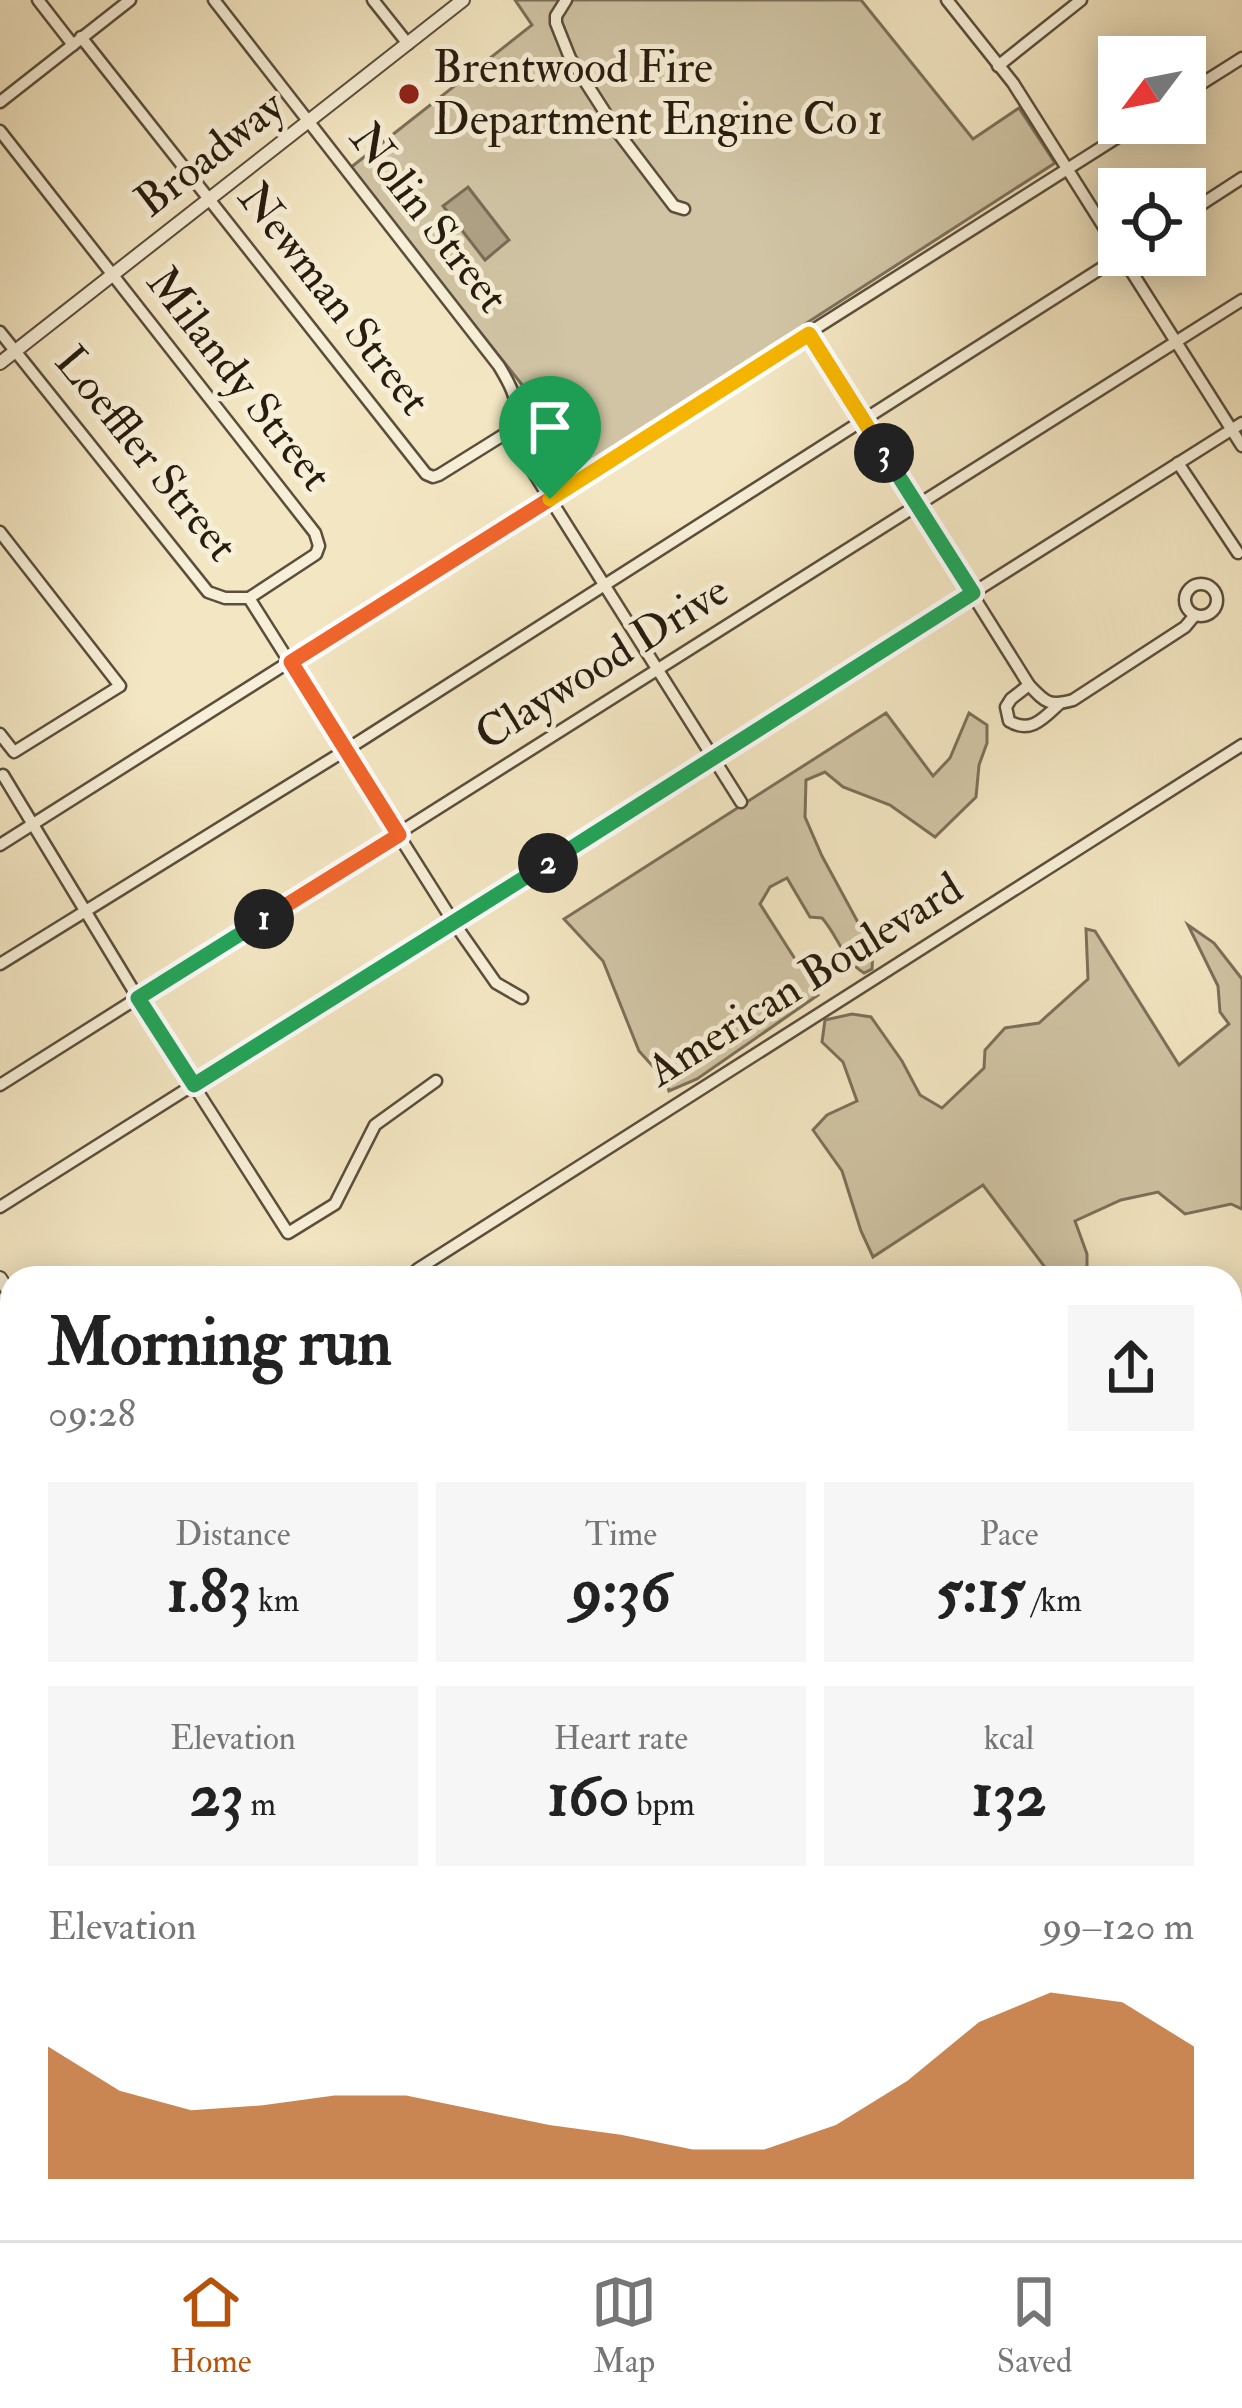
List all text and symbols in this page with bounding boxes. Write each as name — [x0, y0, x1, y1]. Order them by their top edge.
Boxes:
north arrow — [1098, 36, 1206, 144]
map controls — [1098, 36, 1206, 276]
place label: Brentwood Fire Department Engine Co 1 — [433, 40, 883, 148]
street label: Broadway — [124, 78, 297, 229]
marker: Brentwood Fire Department Engine Co 1 — [396, 81, 422, 107]
street label: Nolin Street — [338, 112, 520, 324]
button: locate — [1098, 168, 1206, 276]
street label: Newman Street — [226, 171, 442, 427]
street label: Milandy Street — [134, 256, 344, 502]
street label: Loeffler Street — [42, 335, 250, 573]
pin — [499, 376, 601, 499]
icon: arrive — [517, 394, 583, 460]
pin: 3 — [854, 423, 914, 483]
text: 3 — [878, 432, 890, 473]
street label: Claywood Drive — [465, 563, 739, 763]
pin: 2 — [518, 833, 578, 893]
text: 2 — [540, 842, 556, 883]
street label: American Boulevard — [636, 861, 973, 1100]
pin: 1 — [234, 889, 294, 949]
text: 1 — [258, 898, 270, 939]
text: Morning run — [48, 1302, 392, 1385]
button: share — [1068, 1305, 1194, 1431]
text: 09:28 — [48, 1389, 136, 1438]
text: Distance — [175, 1514, 291, 1555]
text: Time — [585, 1514, 657, 1555]
text: Pace — [979, 1514, 1039, 1555]
text: 1.83 — [167, 1555, 251, 1630]
text: 9:36 — [572, 1555, 670, 1630]
text: 5:15 — [936, 1555, 1025, 1630]
text: km — [251, 1580, 299, 1621]
text: /km — [1025, 1580, 1082, 1621]
text: Elevation — [170, 1718, 296, 1759]
text: Heart rate — [554, 1718, 688, 1759]
text: kcal — [984, 1718, 1034, 1759]
text: 23 — [190, 1759, 243, 1834]
text: 160 — [547, 1759, 629, 1834]
text: 132 — [972, 1759, 1046, 1834]
text: m — [243, 1784, 276, 1825]
text: bpm — [629, 1784, 695, 1825]
text: Elevation — [48, 1902, 197, 1951]
text: 99–120 m — [1042, 1902, 1194, 1951]
tab: Home — [170, 2269, 252, 2382]
tab: Map — [591, 2269, 657, 2382]
tab: Saved — [997, 2269, 1072, 2382]

